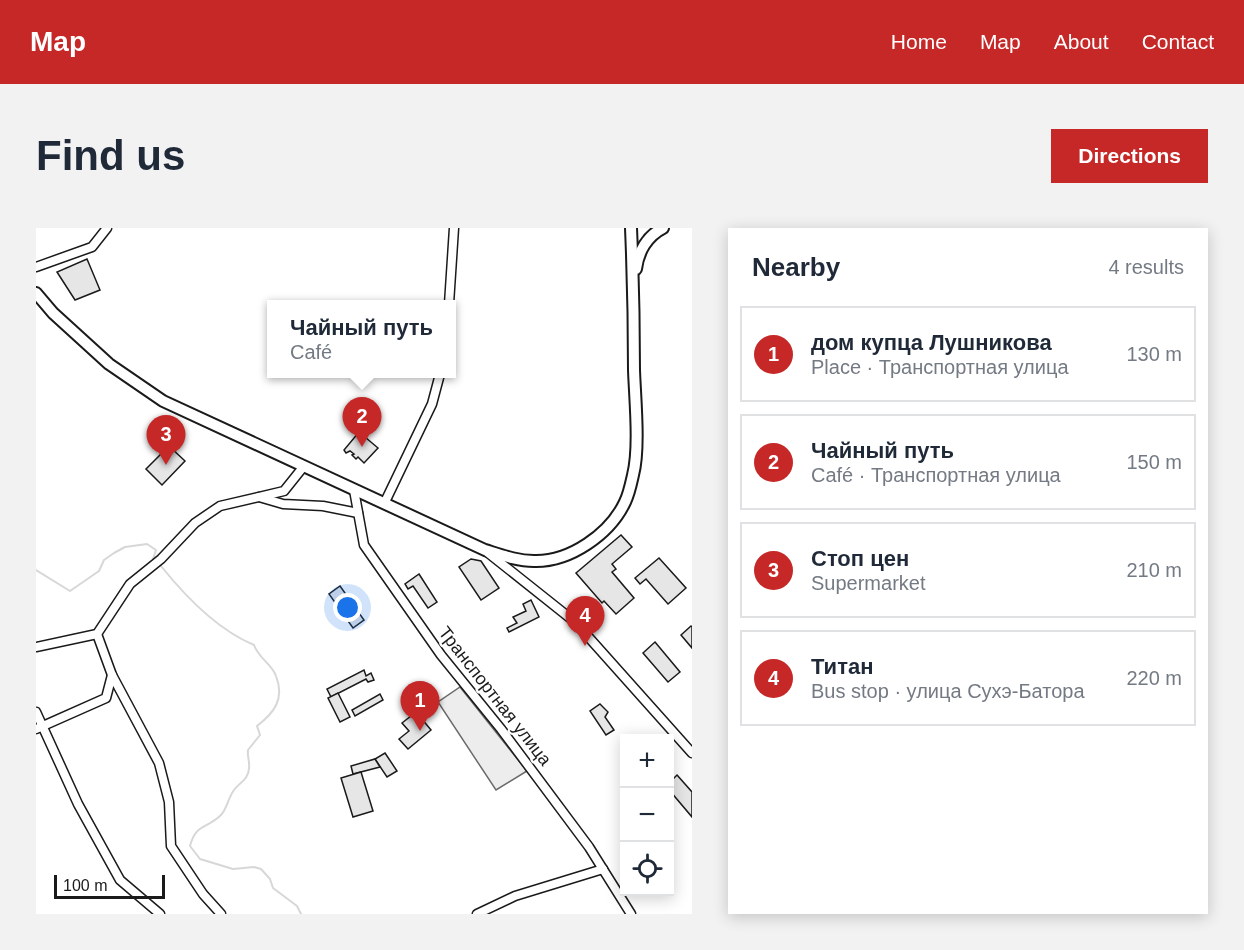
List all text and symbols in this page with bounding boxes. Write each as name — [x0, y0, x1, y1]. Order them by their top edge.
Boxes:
text: Map — [30, 26, 86, 57]
text: Home — [891, 30, 947, 53]
text: Map — [980, 30, 1021, 53]
text: About — [1054, 30, 1109, 53]
text: Contact — [1142, 30, 1214, 53]
button: Directions — [1051, 129, 1208, 183]
text: Find us — [36, 132, 185, 179]
text: Nearby — [752, 252, 840, 282]
text: 4 results — [1108, 256, 1184, 278]
popup — [267, 300, 456, 378]
text: Чайный путь — [290, 315, 433, 340]
text: дом купца Лушникова — [811, 330, 1052, 355]
text: Café — [290, 341, 332, 363]
text: 1 — [768, 343, 779, 365]
text: 130 m — [1126, 343, 1182, 365]
text: Place · Транспортная улица — [811, 356, 1069, 378]
pin: 2 — [342, 398, 382, 447]
pin: 3 — [146, 416, 186, 465]
text: Чайный путь — [811, 438, 954, 463]
text: 2 — [768, 451, 779, 473]
text: 150 m — [1126, 451, 1182, 473]
text: Café · Транспортная улица — [811, 464, 1061, 486]
text: Стоп цен — [811, 546, 909, 571]
text: 3 — [768, 559, 779, 581]
text: 210 m — [1126, 559, 1182, 581]
text: Supermarket — [811, 572, 926, 594]
your location — [333, 593, 362, 622]
pin: 4 — [566, 596, 604, 646]
street label: Транспортная улица — [435, 623, 556, 770]
text: Титан — [811, 654, 873, 679]
text: 4 — [768, 667, 779, 689]
text: 220 m — [1126, 667, 1182, 689]
text: Bus stop · улица Сухэ-Батора — [811, 680, 1085, 702]
pin: 1 — [400, 682, 440, 731]
map controls — [620, 734, 674, 896]
button: + — [620, 734, 674, 788]
button: − — [620, 788, 674, 842]
button: locate — [620, 842, 674, 896]
scale bar — [54, 872, 165, 900]
text: 100 m — [63, 877, 107, 894]

